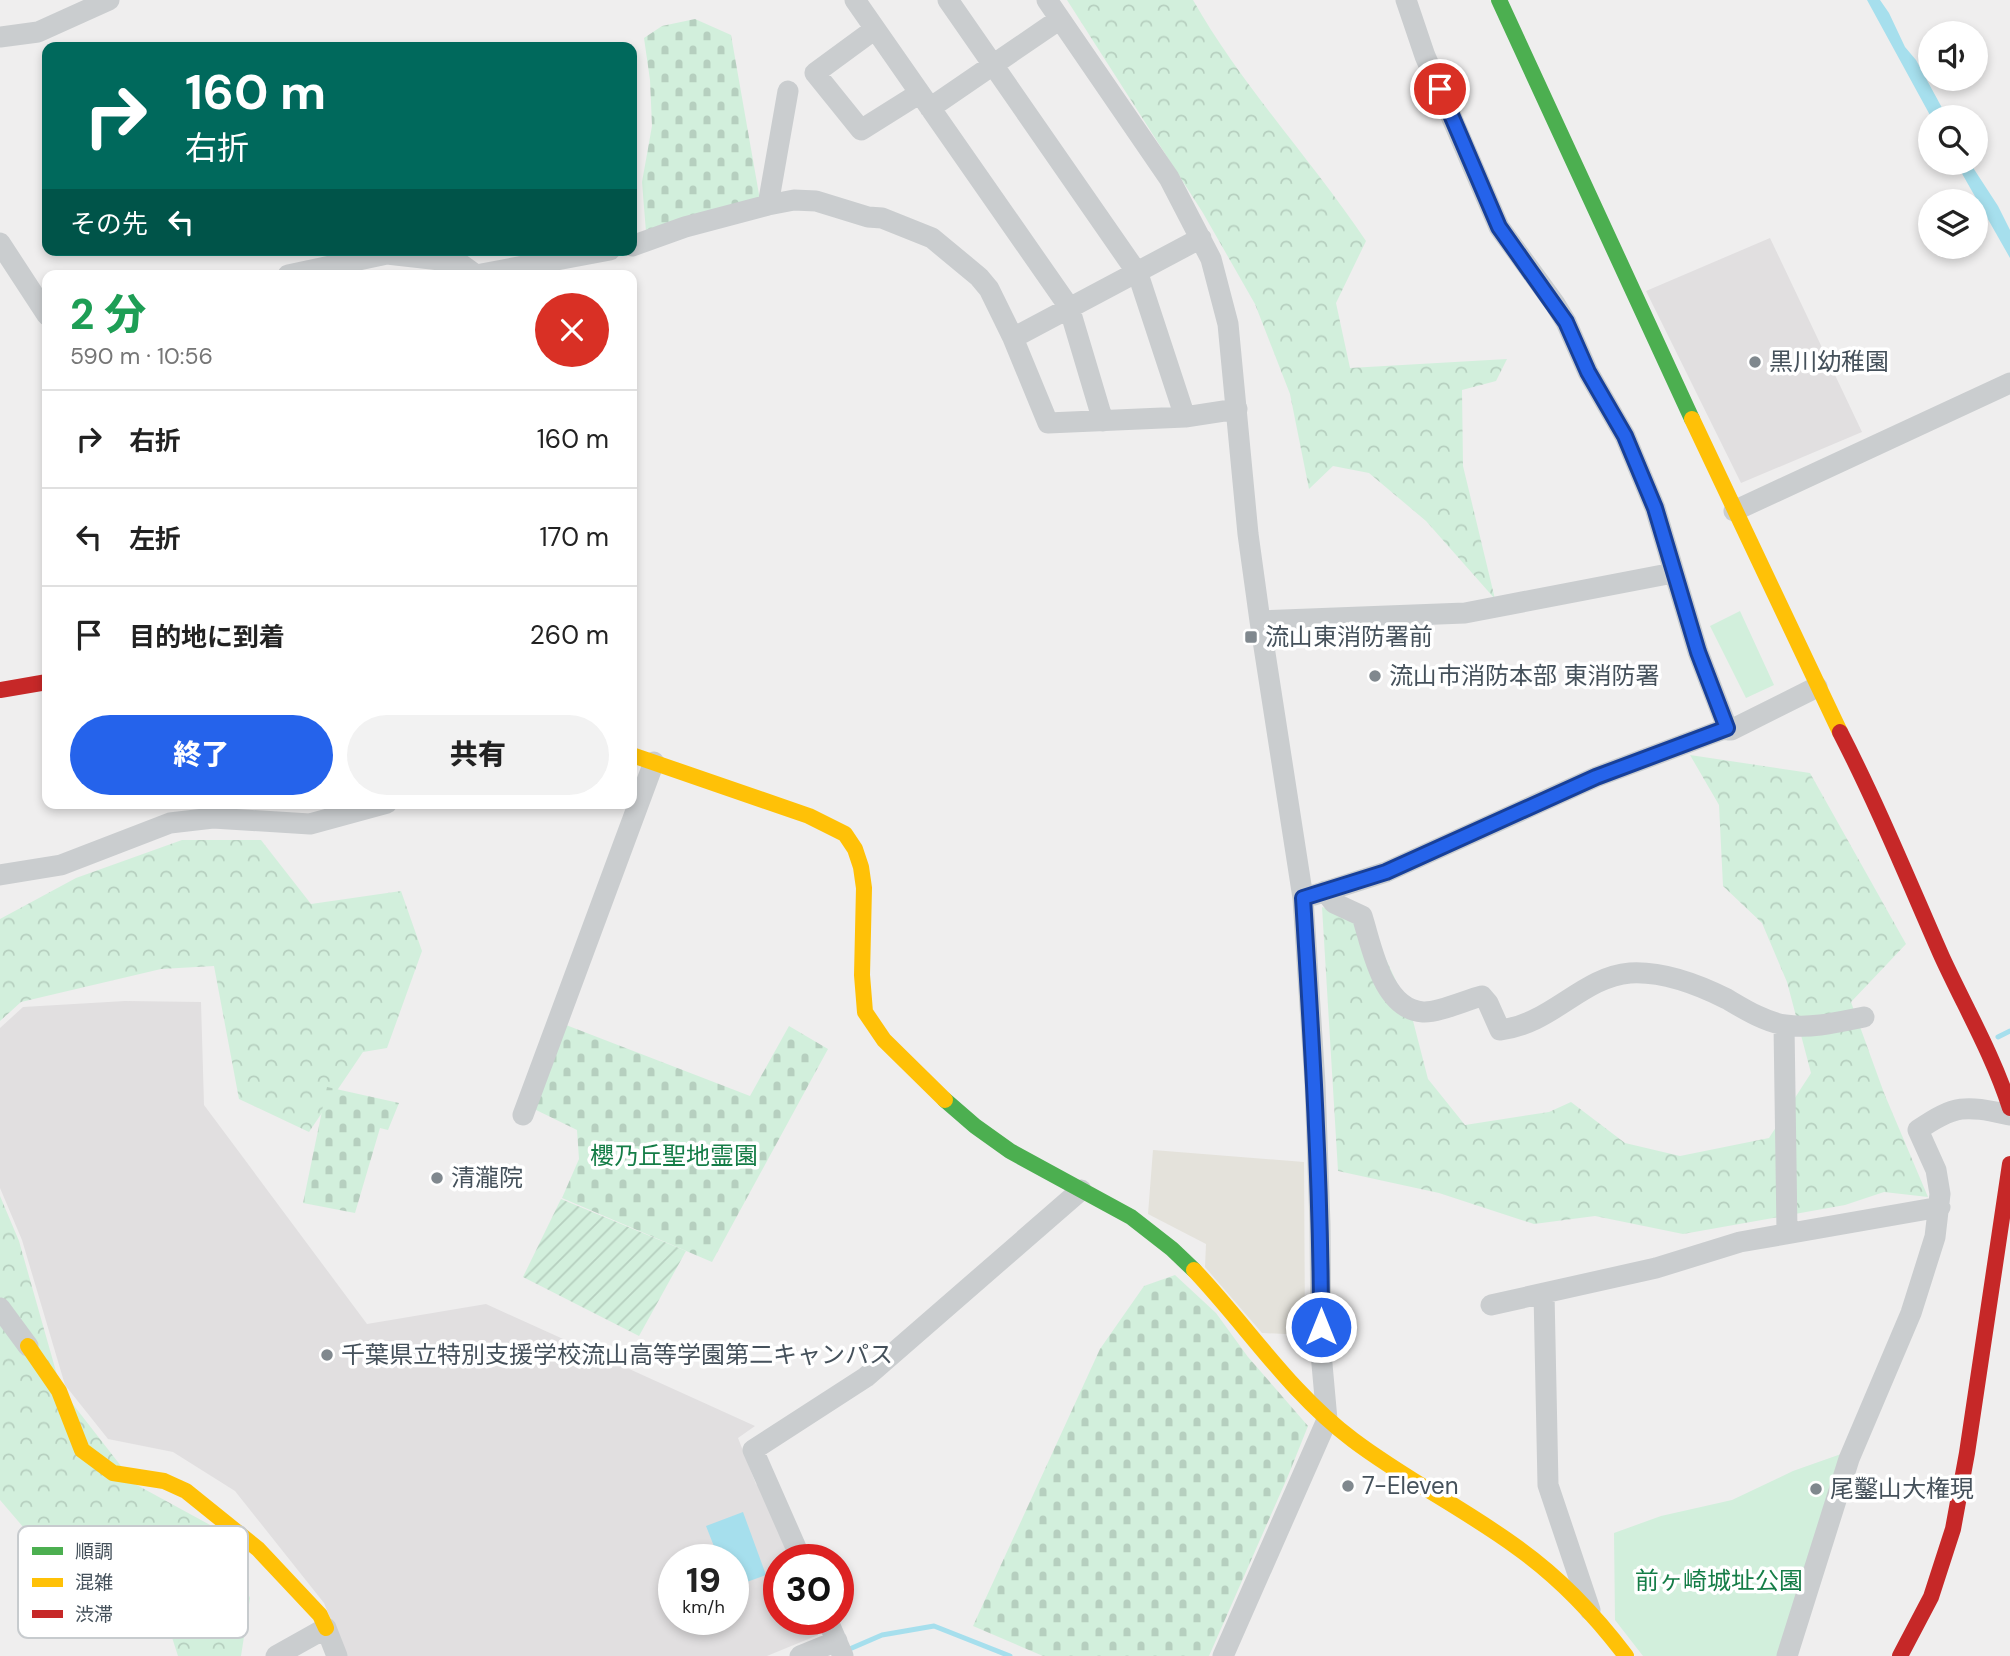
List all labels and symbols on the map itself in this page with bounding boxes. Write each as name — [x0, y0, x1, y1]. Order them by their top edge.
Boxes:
pin — [1410, 59, 1470, 119]
place label: 黒川幼稚園 — [1769, 346, 1889, 377]
marker: 黒川幼稚園 — [1747, 354, 1763, 370]
place label: 流山東消防署前 — [1265, 621, 1433, 652]
marker: 流山東消防署前 — [1243, 629, 1259, 645]
place label: 流山市消防本部 東消防署 — [1389, 660, 1659, 691]
marker: 流山市消防本部 東消防署 — [1367, 668, 1383, 684]
park label: 櫻乃丘聖地霊園 — [590, 1140, 758, 1171]
place label: 清瀧院 — [451, 1162, 523, 1193]
marker: 清瀧院 — [429, 1170, 445, 1186]
position arrow — [1284, 1290, 1358, 1364]
place label: 千葉県立特別支援学校流山高等学園第二キャンパス — [341, 1339, 893, 1370]
marker: 千葉県立特別支援学校流山高等学園第二キャンパス — [319, 1347, 335, 1363]
place label: 7-Eleven — [1362, 1470, 1459, 1501]
place label: 尾鑿山大権現 — [1830, 1473, 1974, 1504]
marker: 7-Eleven — [1340, 1478, 1356, 1494]
marker: 尾鑿山大権現 — [1808, 1481, 1824, 1497]
legend — [18, 1526, 248, 1638]
text: 順調 — [75, 1539, 113, 1564]
speed limit sign: 30 — [763, 1544, 854, 1635]
park label: 前ヶ崎城址公園 — [1635, 1565, 1803, 1596]
text: 混雑 — [75, 1570, 113, 1595]
text: 渋滞 — [75, 1602, 113, 1627]

